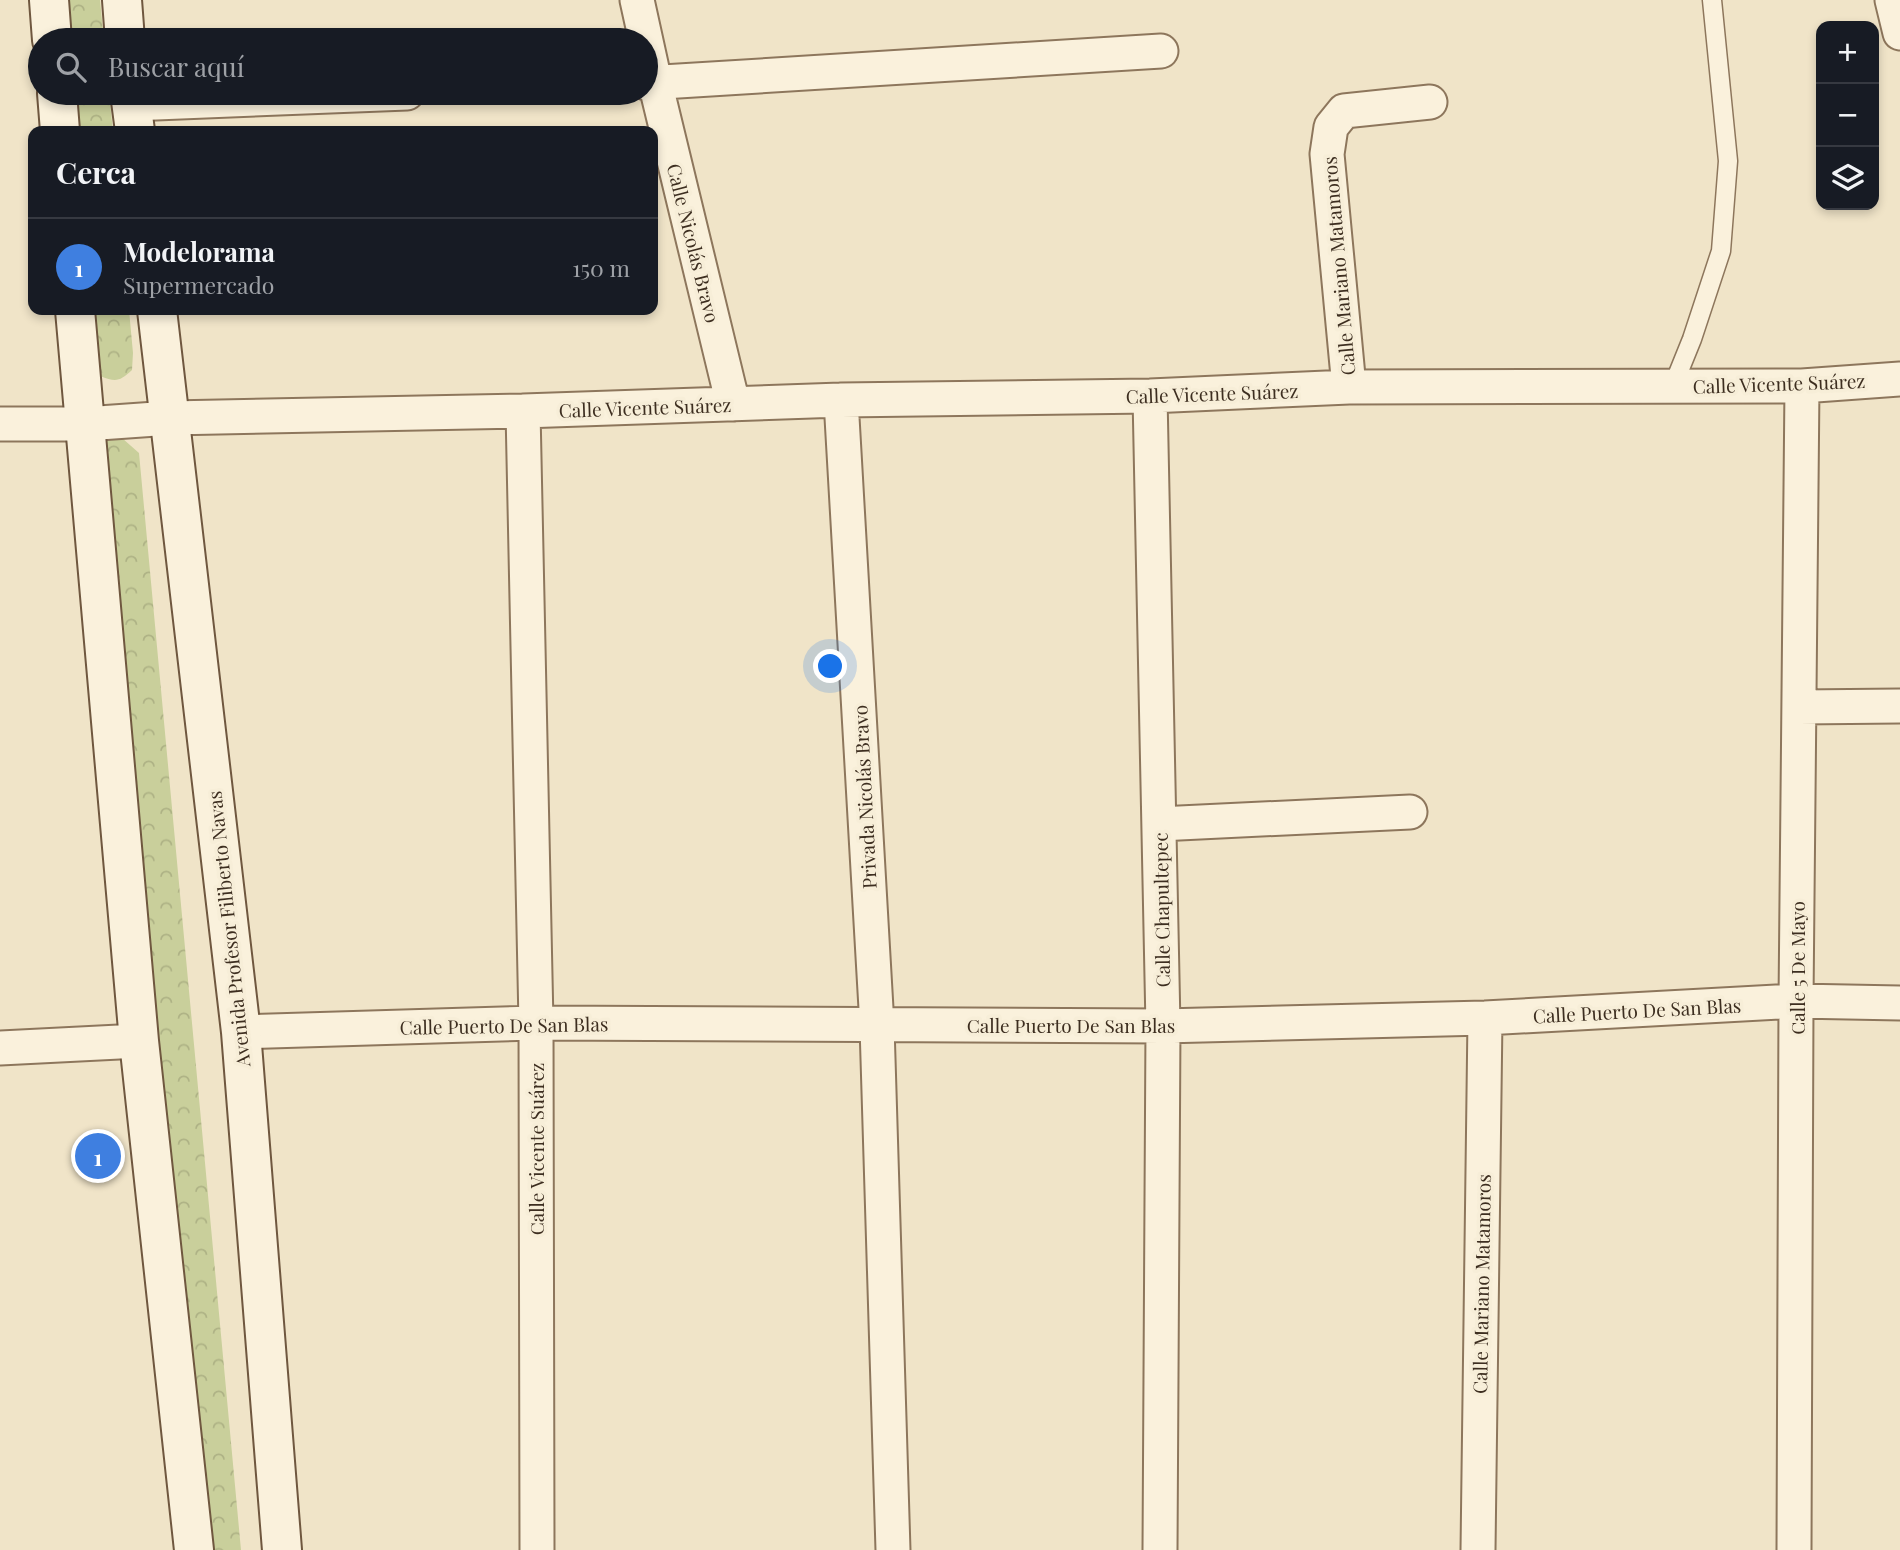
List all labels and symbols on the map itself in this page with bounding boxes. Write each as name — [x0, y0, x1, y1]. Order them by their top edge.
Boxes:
street label: Calle Mariano Matamoros — [1315, 155, 1361, 377]
street label: Calle Nicolás Bravo — [662, 161, 726, 325]
street label: Calle Vicente Suárez — [1692, 367, 1866, 399]
street label: Calle Vicente Suárez — [1125, 377, 1299, 409]
street label: Calle Vicente Suárez — [558, 391, 732, 423]
your location — [813, 649, 847, 683]
street label: Privada Nicolás Bravo — [846, 704, 882, 890]
street label: Avenida Profesor Filiberto Navas — [201, 790, 256, 1069]
street label: Calle Chapultepec — [1147, 832, 1175, 988]
street label: Calle 5 De Mayo — [1784, 901, 1810, 1035]
street label: Calle Puerto De San Blas — [1532, 992, 1742, 1028]
street label: Calle Puerto De San Blas — [399, 1010, 609, 1040]
street label: Calle Puerto De San Blas — [967, 1012, 1175, 1038]
street label: Calle Vicente Suárez — [523, 1063, 549, 1235]
pin: 1 — [75, 1130, 121, 1182]
street label: Calle Mariano Matamoros — [1466, 1174, 1496, 1394]

